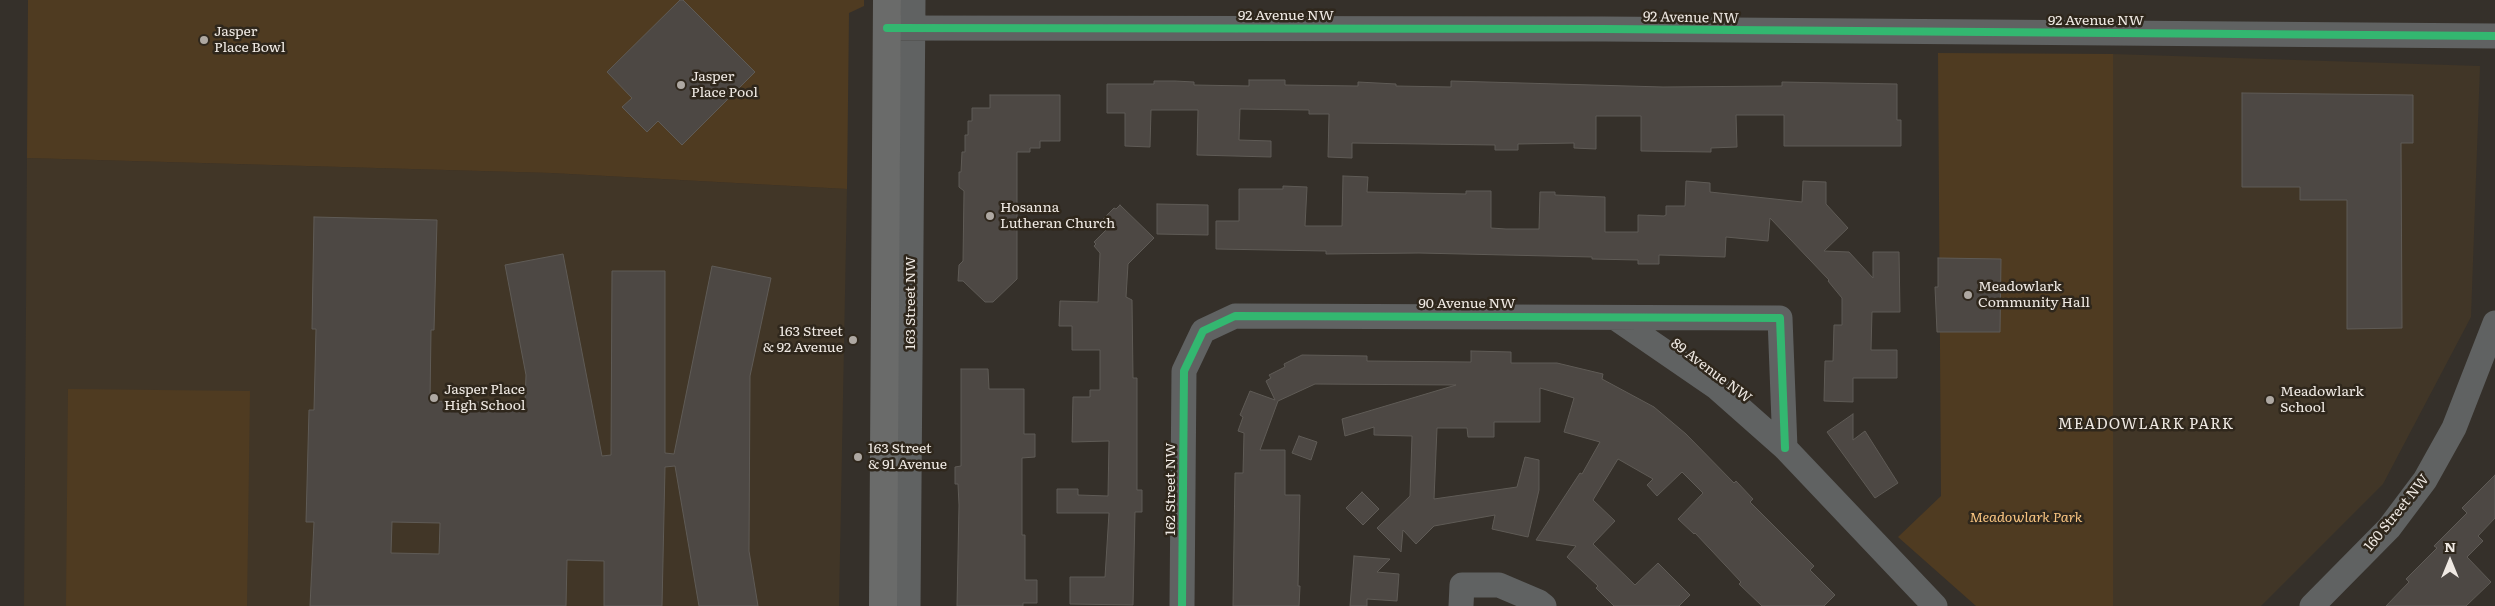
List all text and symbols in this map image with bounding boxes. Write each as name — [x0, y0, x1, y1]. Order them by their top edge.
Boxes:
street label: 92 Avenue NW — [1238, 8, 1334, 24]
street label: 92 Avenue NW — [1643, 9, 1739, 27]
street label: 92 Avenue NW — [2048, 13, 2144, 29]
place label: Jasper Place Bowl — [214, 24, 285, 56]
marker: Jasper Place Bowl — [198, 34, 210, 46]
place label: Jasper Place Pool — [691, 69, 758, 102]
marker: Jasper Place Pool — [675, 79, 687, 91]
place label: Hosanna Lutheran Church — [1000, 200, 1115, 232]
marker: Hosanna Lutheran Church — [984, 210, 996, 222]
street label: 163 Street NW — [903, 256, 919, 350]
place label: Meadowlark Community Hall — [1978, 279, 2090, 312]
marker: Meadowlark Community Hall — [1962, 289, 1974, 301]
street label: 90 Avenue NW — [1418, 296, 1516, 312]
place label: 163 Street & 92 Avenue — [763, 324, 843, 357]
marker: 163 Street & 92 Avenue — [847, 334, 859, 346]
street label: 89 Avenue NW — [1667, 335, 1755, 407]
place label: Jasper Place High School — [444, 382, 525, 414]
place label: Meadowlark School — [2280, 384, 2364, 417]
marker: Jasper Place High School — [428, 392, 440, 404]
marker: Meadowlark School — [2264, 394, 2276, 406]
district label: MEADOWLARK PARK — [2056, 416, 2236, 434]
place label: 163 Street & 91 Avenue — [868, 441, 947, 474]
street label: 162 Street NW — [1163, 443, 1179, 535]
marker: 163 Street & 91 Avenue — [852, 451, 864, 463]
street label: 160 Street NW — [2361, 471, 2433, 555]
park label: Meadowlark Park — [1970, 510, 2082, 526]
north arrow — [2425, 536, 2475, 586]
text: N — [2444, 536, 2456, 556]

